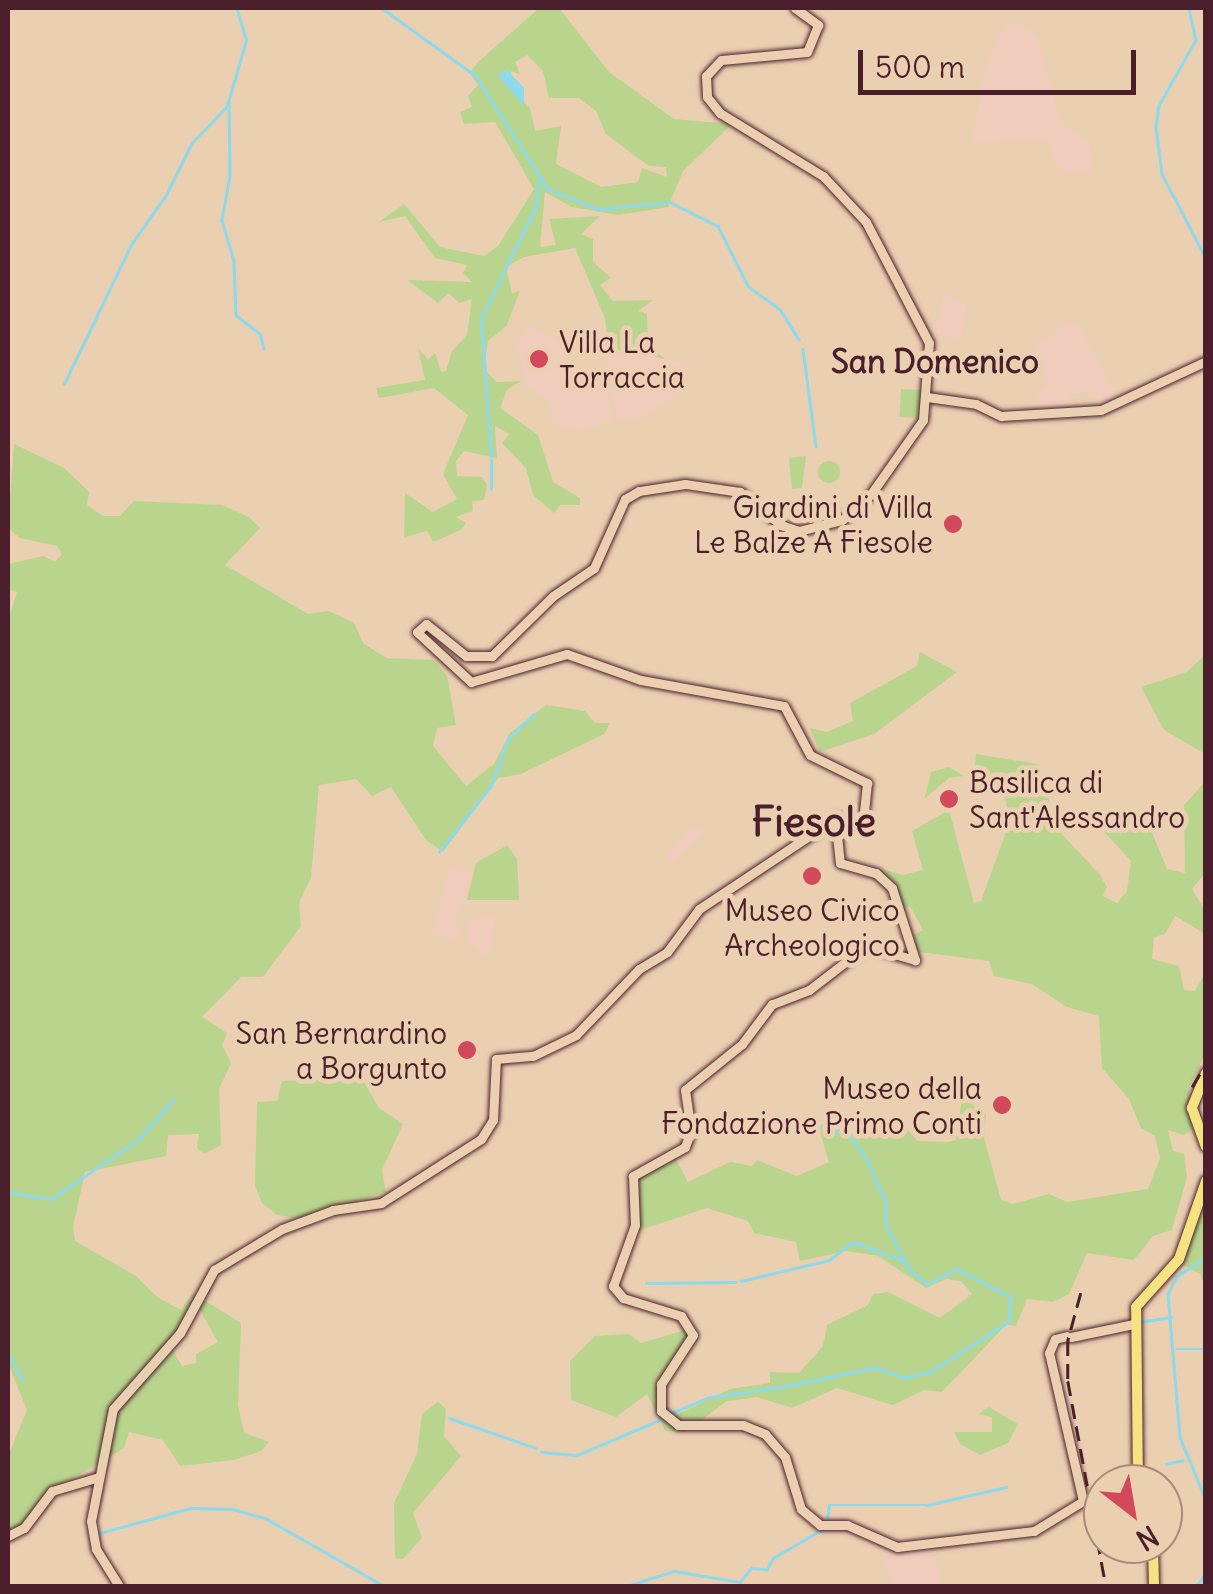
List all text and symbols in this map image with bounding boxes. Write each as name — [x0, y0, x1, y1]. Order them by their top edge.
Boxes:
scale bar — [863, 30, 1140, 92]
text: 500 m — [875, 48, 965, 86]
place label: Villa La Torraccia — [559, 324, 685, 394]
district label: San Domenico — [831, 343, 1039, 381]
marker: Villa La Torraccia — [528, 348, 550, 370]
place label: Giardini di Villa Le Balze A Fiesole — [694, 489, 933, 560]
marker: Giardini di Villa Le Balze A Fiesole — [942, 513, 964, 535]
place label: Basilica di Sant'Alessandro — [969, 764, 1185, 834]
marker: Basilica di Sant'Alessandro — [938, 788, 960, 810]
district label: Fiesole — [752, 798, 876, 846]
marker: Museo Civico Archeologico — [801, 865, 823, 887]
place label: Museo Civico Archeologico — [724, 892, 900, 962]
place label: San Bernardino a Borgunto — [236, 1015, 447, 1086]
marker: San Bernardino a Borgunto — [456, 1039, 478, 1061]
place label: Museo della Fondazione Primo Conti — [661, 1070, 982, 1140]
marker: Museo della Fondazione Primo Conti — [991, 1094, 1013, 1116]
north arrow — [1083, 1464, 1183, 1564]
text: N — [1130, 1518, 1165, 1558]

